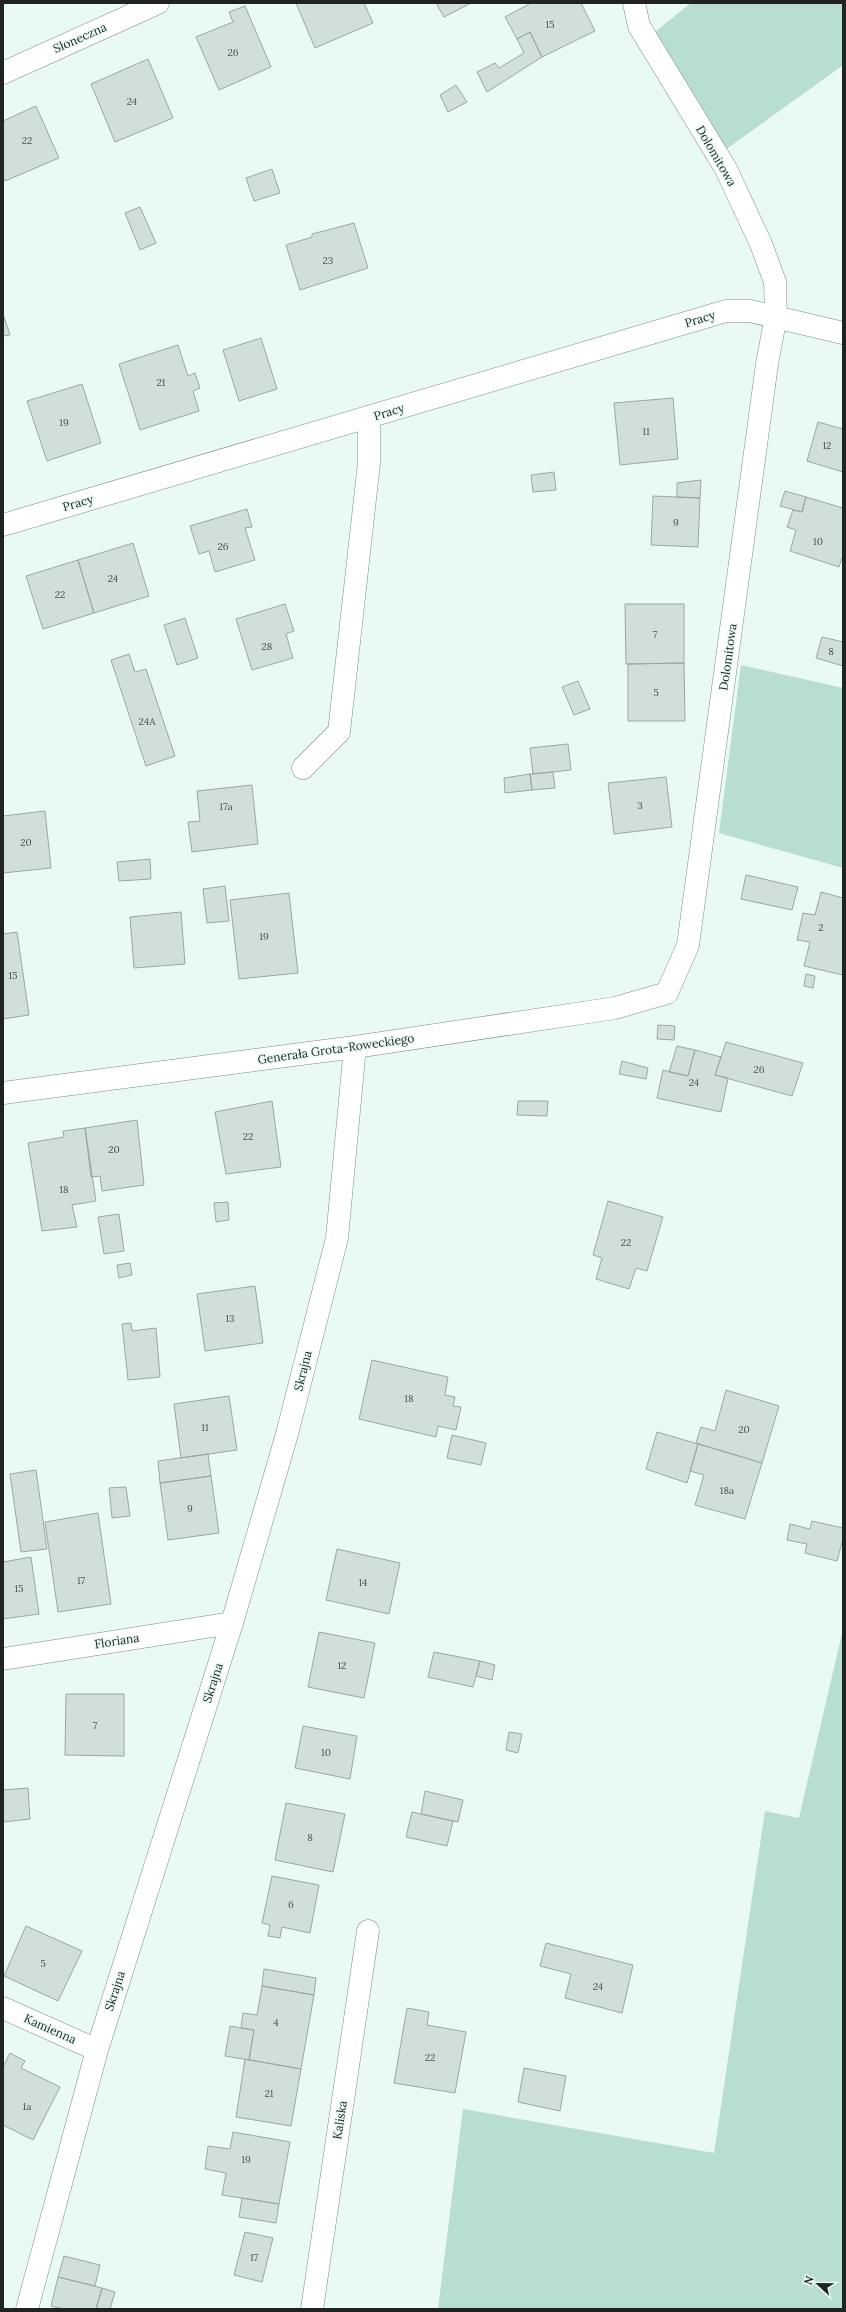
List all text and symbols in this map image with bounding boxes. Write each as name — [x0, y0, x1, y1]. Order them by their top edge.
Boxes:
house number: 15 — [545, 18, 555, 31]
street label: Słoneczna — [51, 19, 109, 56]
house number: 26 — [227, 46, 239, 59]
house number: 24 — [127, 95, 138, 108]
street label: Dolomitowa — [693, 123, 740, 189]
house number: 22 — [22, 134, 32, 147]
house number: 23 — [323, 254, 334, 267]
street label: Pracy — [683, 307, 718, 330]
house number: 21 — [156, 376, 166, 389]
street label: Pracy — [372, 400, 407, 423]
house number: 19 — [59, 416, 69, 429]
house number: 11 — [642, 425, 650, 438]
house number: 12 — [822, 439, 832, 452]
street label: Pracy — [61, 491, 96, 514]
house number: 9 — [673, 516, 679, 529]
house number: 10 — [813, 535, 823, 548]
house number: 26 — [217, 540, 229, 553]
house number: 24 — [108, 572, 119, 585]
house number: 22 — [55, 588, 65, 601]
street label: Dolomitowa — [715, 622, 740, 692]
house number: 7 — [653, 628, 658, 641]
house number: 28 — [262, 640, 273, 653]
house number: 8 — [828, 645, 834, 658]
house number: 5 — [653, 686, 659, 699]
house number: 24A — [139, 715, 156, 728]
house number: 3 — [637, 799, 643, 812]
house number: 17a — [219, 800, 233, 813]
house number: 20 — [20, 836, 32, 849]
house number: 2 — [818, 921, 824, 934]
house number: 19 — [259, 930, 269, 943]
house number: 15 — [8, 969, 18, 982]
street label: Generała Grota-Roweckiego — [257, 1030, 415, 1067]
house number: 26 — [753, 1063, 765, 1076]
house number: 24 — [689, 1076, 700, 1089]
house number: 22 — [243, 1130, 253, 1143]
house number: 20 — [108, 1143, 120, 1156]
house number: 18 — [59, 1183, 69, 1196]
house number: 22 — [621, 1236, 631, 1249]
house number: 13 — [225, 1312, 235, 1325]
street label: Skrajna — [290, 1349, 315, 1393]
house number: 18 — [404, 1392, 414, 1405]
house number: 11 — [201, 1421, 209, 1434]
house number: 20 — [738, 1423, 750, 1436]
house number: 18a — [720, 1484, 734, 1497]
house number: 9 — [187, 1502, 193, 1515]
house number: 17 — [77, 1574, 86, 1587]
house number: 14 — [358, 1576, 368, 1589]
house number: 15 — [14, 1582, 24, 1595]
street label: Floriana — [93, 1630, 140, 1651]
house number: 12 — [337, 1659, 347, 1672]
street label: Skrajna — [199, 1661, 226, 1705]
house number: 7 — [93, 1719, 98, 1732]
house number: 10 — [321, 1746, 331, 1759]
house number: 8 — [307, 1831, 313, 1844]
house number: 6 — [288, 1898, 294, 1911]
house number: 5 — [40, 1957, 46, 1970]
street label: Skrajna — [101, 1969, 128, 2013]
house number: 24 — [593, 1980, 604, 1993]
street label: Kamienna — [22, 2010, 79, 2047]
house number: 4 — [273, 2016, 279, 2029]
house number: 22 — [425, 2051, 435, 2064]
house number: 21 — [264, 2087, 274, 2100]
street label: Kaliska — [329, 2099, 350, 2140]
house number: 1a — [23, 2100, 31, 2113]
house number: 19 — [241, 2153, 251, 2166]
house number: 17 — [250, 2251, 259, 2264]
north arrow — [798, 2264, 838, 2304]
text: N — [801, 2273, 817, 2287]

